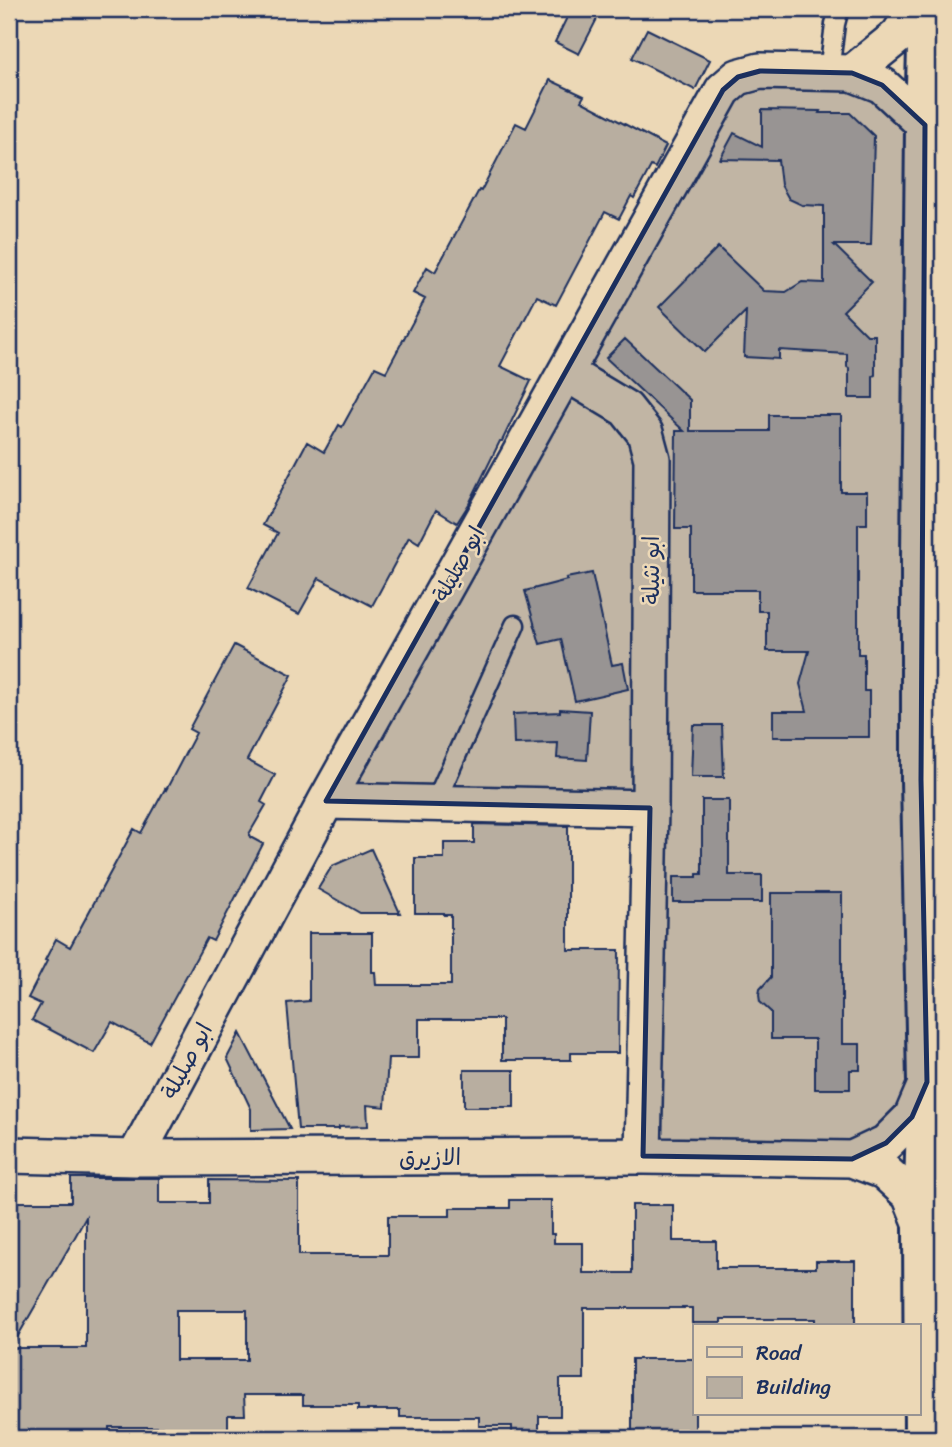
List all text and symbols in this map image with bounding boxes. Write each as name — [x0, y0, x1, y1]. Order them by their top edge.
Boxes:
street label: ابو صليلة — [421, 518, 497, 610]
street label: ابو نثيلة — [631, 536, 672, 604]
street label: ابو صليلة — [150, 1015, 224, 1107]
street label: الازيرق — [399, 1137, 461, 1178]
legend — [693, 1324, 920, 1416]
text: Road — [756, 1334, 803, 1372]
text: Building — [756, 1368, 832, 1406]

